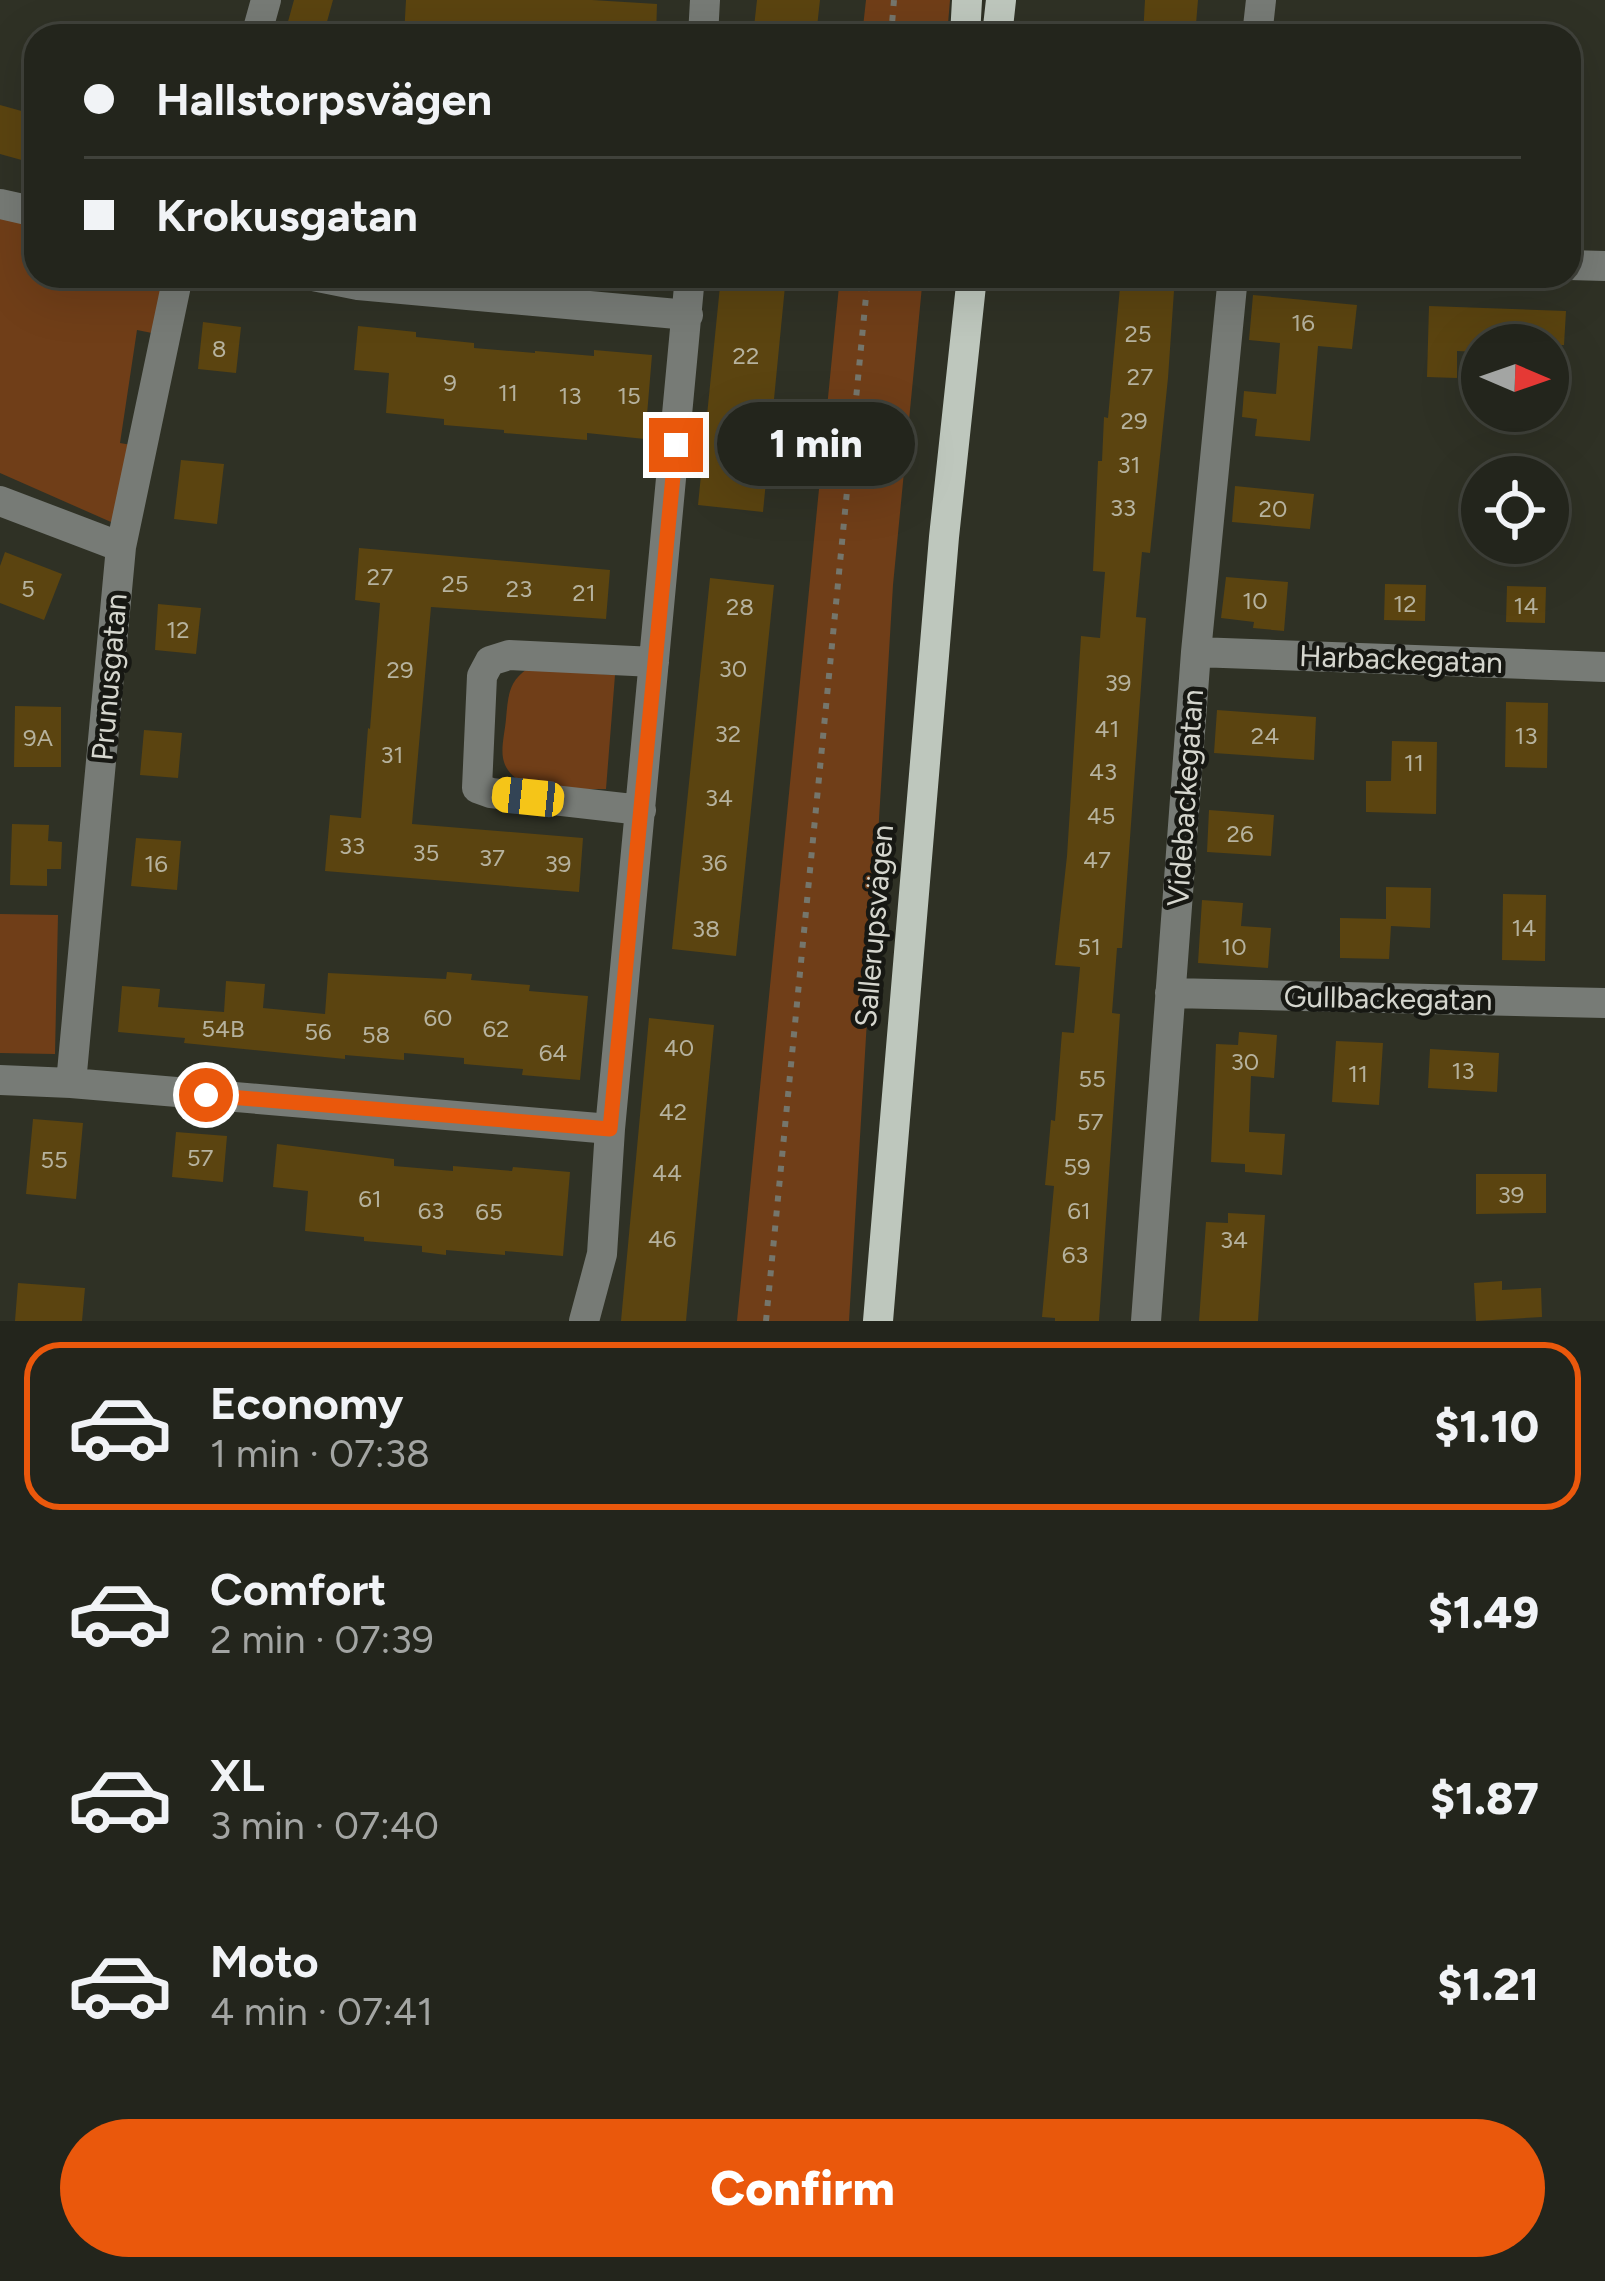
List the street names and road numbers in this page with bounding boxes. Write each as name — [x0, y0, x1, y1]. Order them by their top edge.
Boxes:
street label: Prunusgatan — [83, 592, 135, 762]
street label: Harbackegatan — [1298, 637, 1504, 681]
street label: Videbackegatan — [1159, 688, 1211, 908]
street label: Sallerupsvägen — [847, 823, 901, 1029]
street label: Gullbackegatan — [1283, 978, 1493, 1018]

